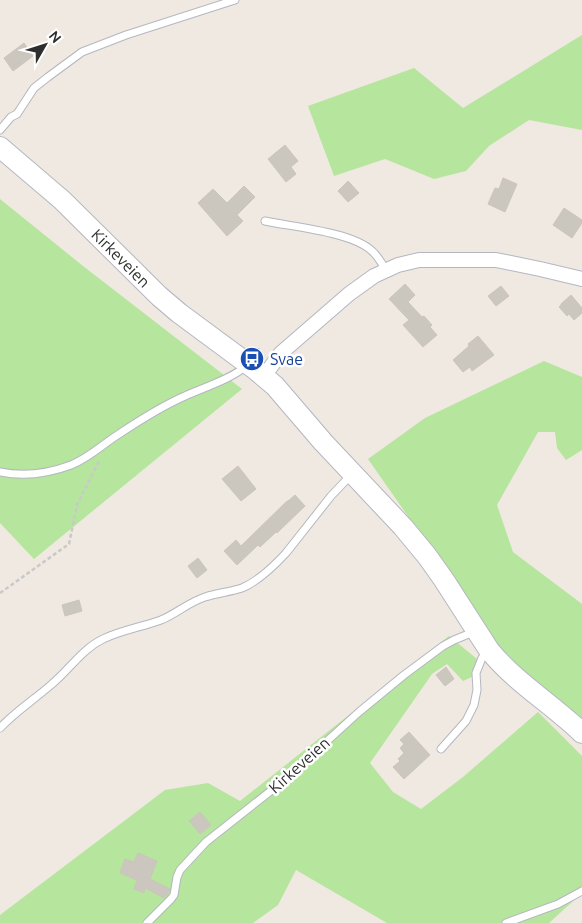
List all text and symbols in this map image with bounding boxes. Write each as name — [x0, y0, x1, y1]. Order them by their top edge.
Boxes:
north arrow — [20, 20, 70, 70]
text: N — [46, 28, 65, 46]
street label: Kirkeveien — [88, 225, 154, 291]
bus stop icon: Svae — [239, 346, 265, 372]
place label: Svae — [270, 350, 303, 368]
street label: Kirkeveien — [265, 733, 333, 797]

